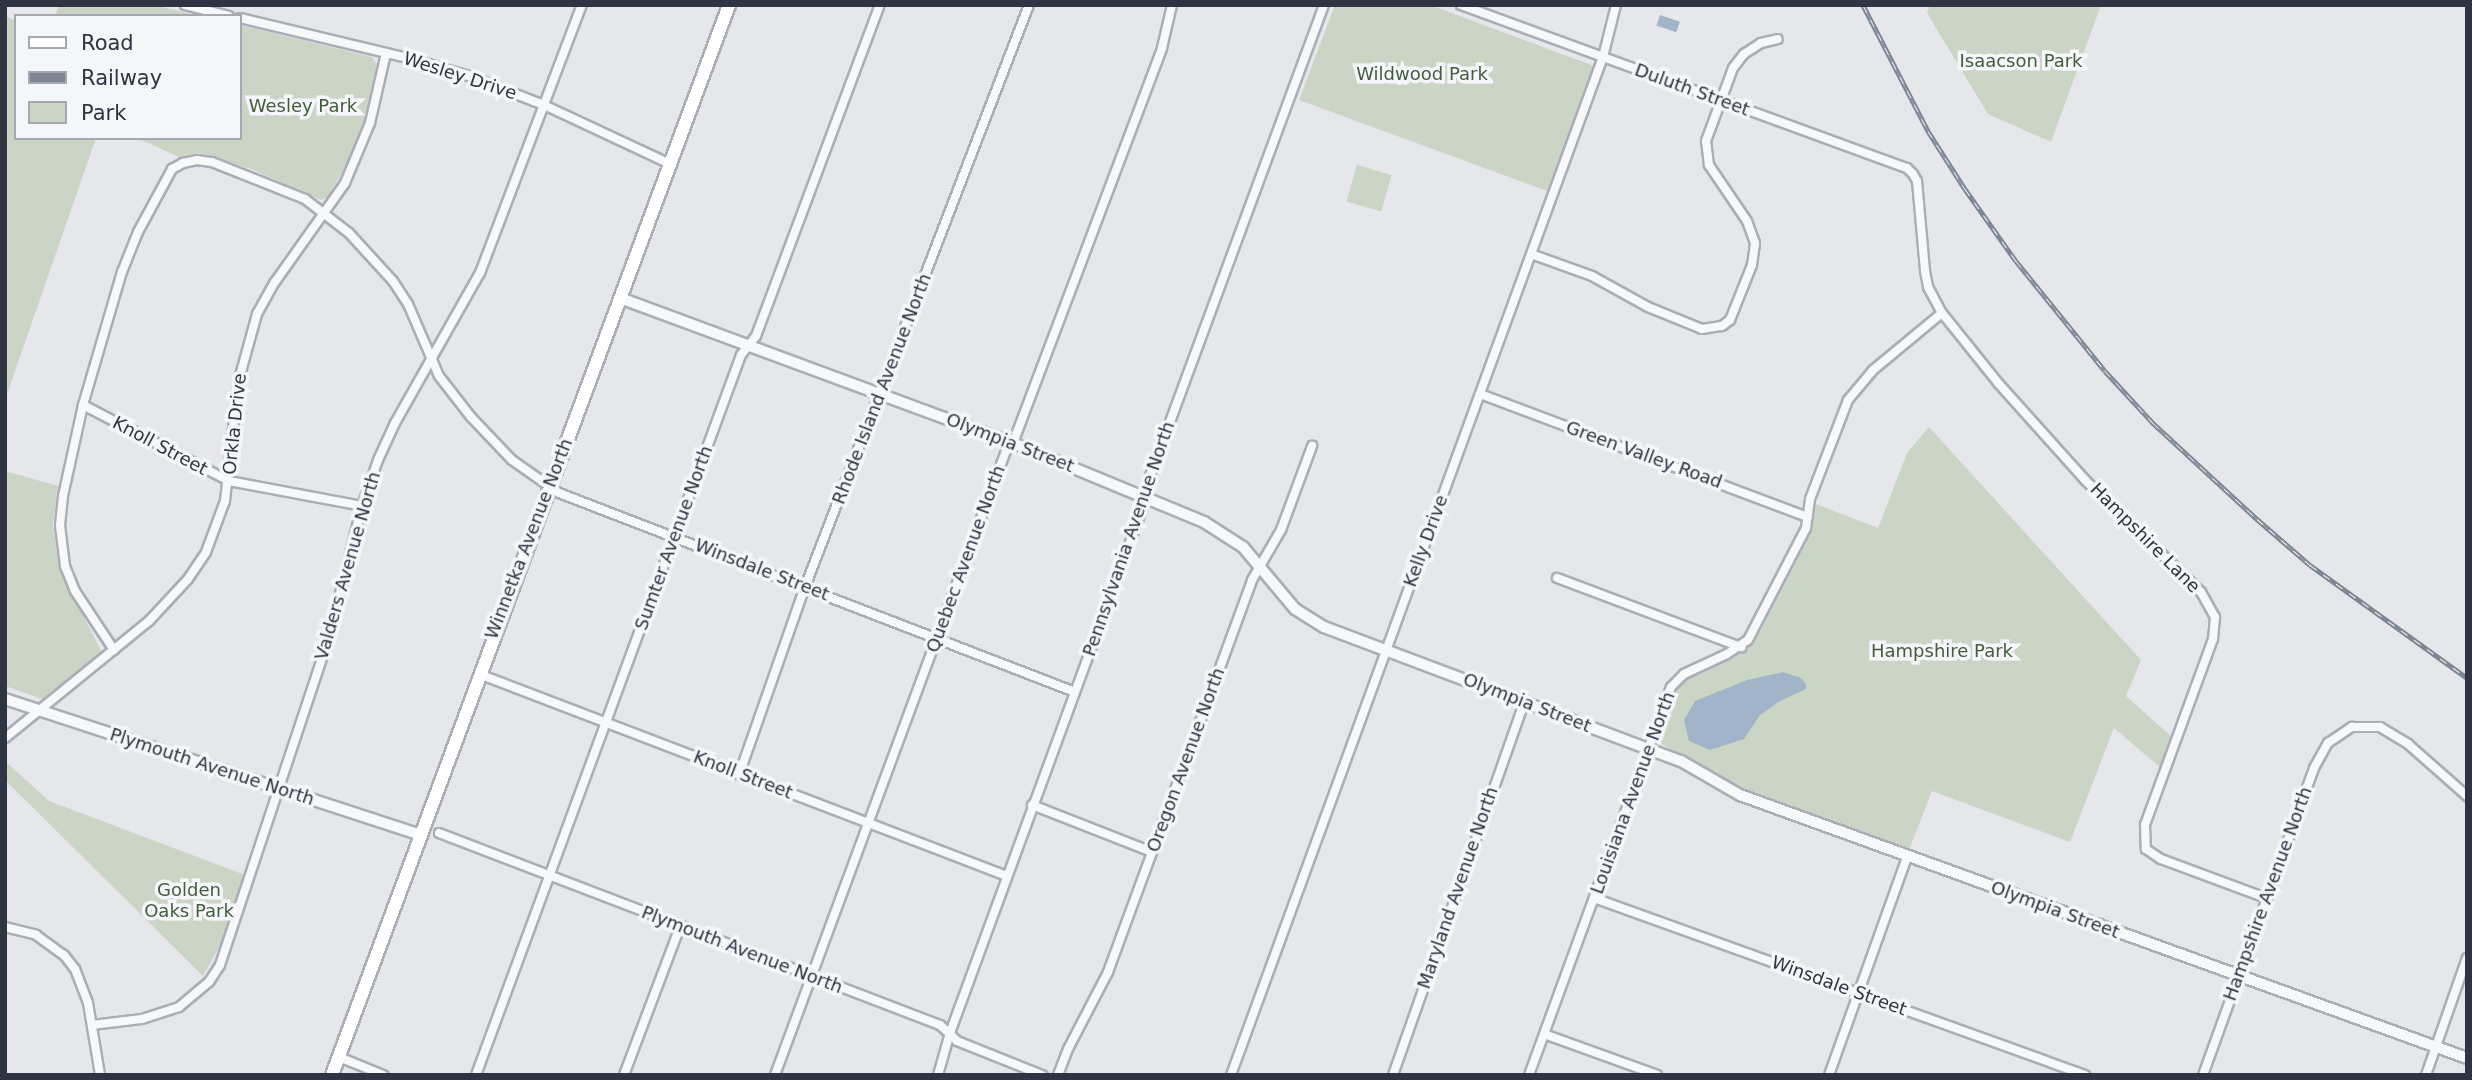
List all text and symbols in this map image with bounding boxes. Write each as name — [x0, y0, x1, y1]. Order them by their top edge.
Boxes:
legend — [14, 14, 242, 140]
text: Road — [81, 31, 134, 55]
street label: Wesley Drive — [401, 48, 519, 104]
park label: Isaacson Park — [1959, 50, 2083, 72]
street label: Duluth Street — [1632, 59, 1752, 121]
park label: Wildwood Park — [1356, 63, 1488, 85]
text: Railway — [81, 66, 162, 90]
park label: Wesley Park — [249, 95, 357, 117]
text: Park — [81, 101, 126, 125]
street label: Rhode Island Avenue North — [828, 271, 936, 507]
street label: Orkla Drive — [219, 372, 251, 476]
street label: Olympia Street — [943, 409, 1077, 477]
street label: Knoll Street — [109, 412, 211, 480]
street label: Green Valley Road — [1563, 417, 1725, 493]
street label: Pennsylvania Avenue North — [1079, 419, 1179, 659]
street label: Winnetka Avenue North — [481, 436, 577, 642]
street label: Sumter Avenue North — [631, 443, 717, 633]
street label: Quebec Avenue North — [922, 462, 1010, 656]
street label: Valders Avenue North — [311, 469, 385, 663]
street label: Hampshire Lane — [2086, 479, 2204, 597]
street label: Kelly Drive — [1399, 492, 1453, 590]
street label: Winsdale Street — [692, 534, 832, 606]
park label: Hampshire Park — [1871, 640, 2013, 662]
street label: Oregon Avenue North — [1143, 665, 1229, 855]
street label: Olympia Street — [1460, 669, 1594, 737]
street label: Louisiana Avenue North — [1586, 689, 1680, 897]
street label: Plymouth Avenue North — [107, 724, 317, 810]
street label: Knoll Street — [690, 746, 796, 804]
street label: Maryland Avenue North — [1413, 784, 1503, 992]
street label: Hampshire Avenue North — [2219, 784, 2317, 1004]
street label: Olympia Street — [1988, 877, 2122, 943]
park label: Golden Oaks Park — [144, 880, 234, 922]
street label: Plymouth Avenue North — [638, 902, 846, 998]
street label: Winsdale Street — [1769, 952, 1909, 1020]

